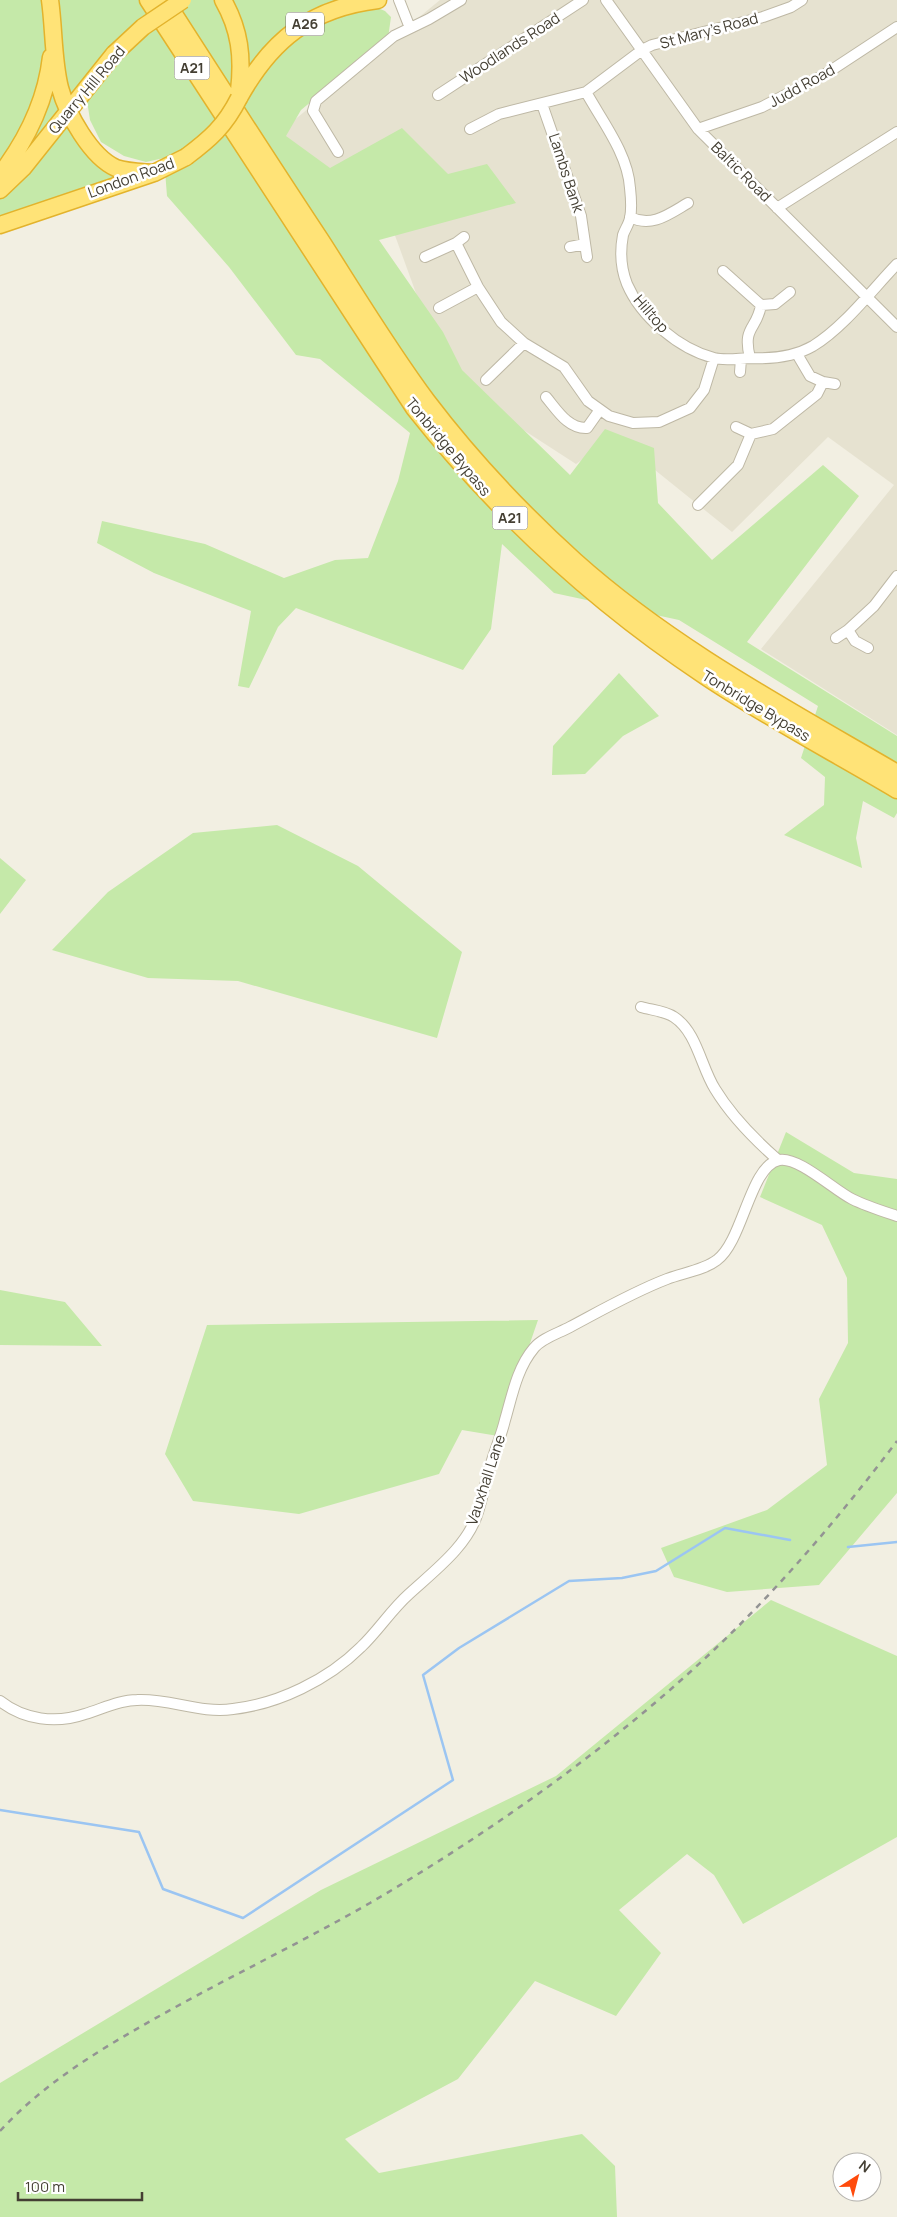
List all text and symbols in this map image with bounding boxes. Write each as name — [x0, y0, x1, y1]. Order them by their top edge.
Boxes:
street label: Woodlands Road — [455, 7, 564, 88]
street label: St Mary's Road — [657, 7, 760, 54]
road number: A26 — [286, 12, 324, 36]
street label: Quarry Hill Road — [44, 41, 130, 138]
road number: A21 — [174, 56, 210, 80]
street label: Judd Road — [765, 59, 838, 112]
street label: Lambs Bank — [544, 130, 589, 216]
street label: Baltic Road — [707, 137, 776, 206]
street label: London Road — [85, 152, 177, 203]
street label: Hilltop — [629, 290, 674, 337]
street label: Tonbridge Bypass — [401, 393, 496, 501]
road number: A21 — [492, 506, 528, 530]
street label: Tonbridge Bypass — [698, 665, 814, 746]
street label: Vauxhall Lane — [461, 1431, 510, 1528]
north arrow — [832, 2152, 882, 2202]
text: N — [855, 2155, 875, 2177]
scale bar — [18, 2170, 141, 2202]
text: 100 m — [25, 2176, 65, 2197]

